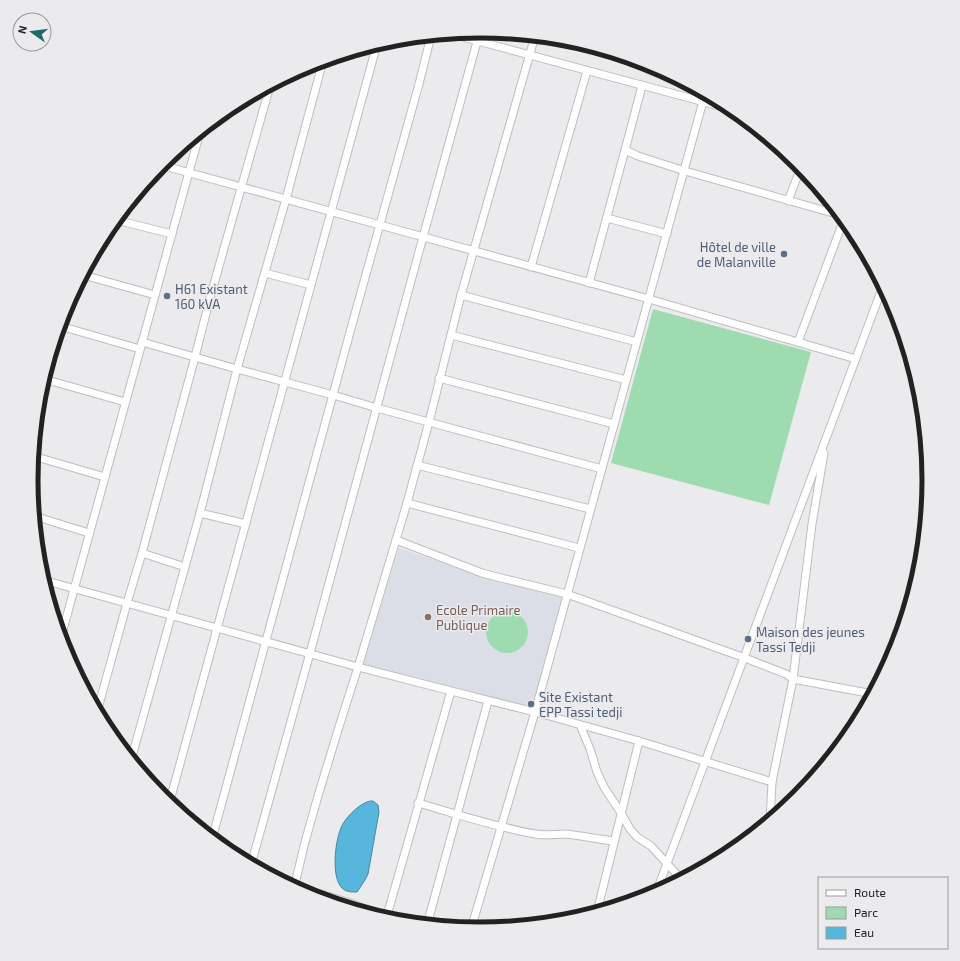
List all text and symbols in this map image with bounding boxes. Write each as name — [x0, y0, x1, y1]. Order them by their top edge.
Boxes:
north arrow — [12, 12, 52, 52]
text: N — [15, 24, 29, 35]
place label: Hôtel de ville de Malanville — [697, 239, 776, 270]
marker: Hôtel de ville de Malanville — [779, 249, 789, 259]
place label: H61 Existant 160 kVA — [175, 281, 248, 312]
marker: H61 Existant 160 kVA — [162, 291, 172, 301]
place label: Ecole Primaire Publique — [436, 602, 521, 633]
marker: Ecole Primaire Publique — [423, 612, 433, 622]
place label: Maison des jeunes Tassi Tedji — [756, 624, 865, 655]
marker: Maison des jeunes Tassi Tedji — [743, 634, 753, 644]
place label: Site Existant EPP Tassi tedji — [539, 689, 622, 720]
marker: Site Existant EPP Tassi tedji — [526, 699, 536, 709]
legend — [818, 877, 948, 949]
text: Route — [854, 885, 886, 899]
text: Parc — [854, 905, 878, 919]
text: Eau — [854, 925, 874, 939]

